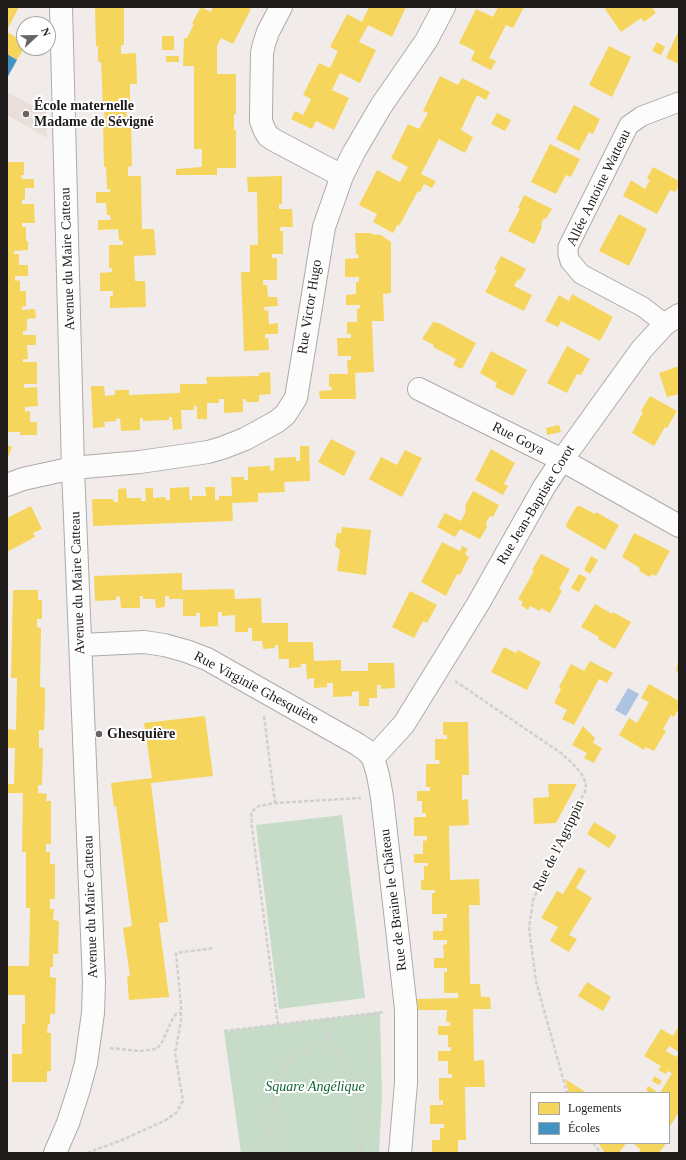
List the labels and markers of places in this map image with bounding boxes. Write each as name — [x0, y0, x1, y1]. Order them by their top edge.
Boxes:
place label: École maternelle Madame de Sévigné — [34, 98, 154, 130]
marker: École maternelle Madame de Sévigné — [21, 109, 31, 119]
place label: Ghesquière — [107, 726, 175, 742]
marker: Ghesquière — [94, 729, 104, 739]

